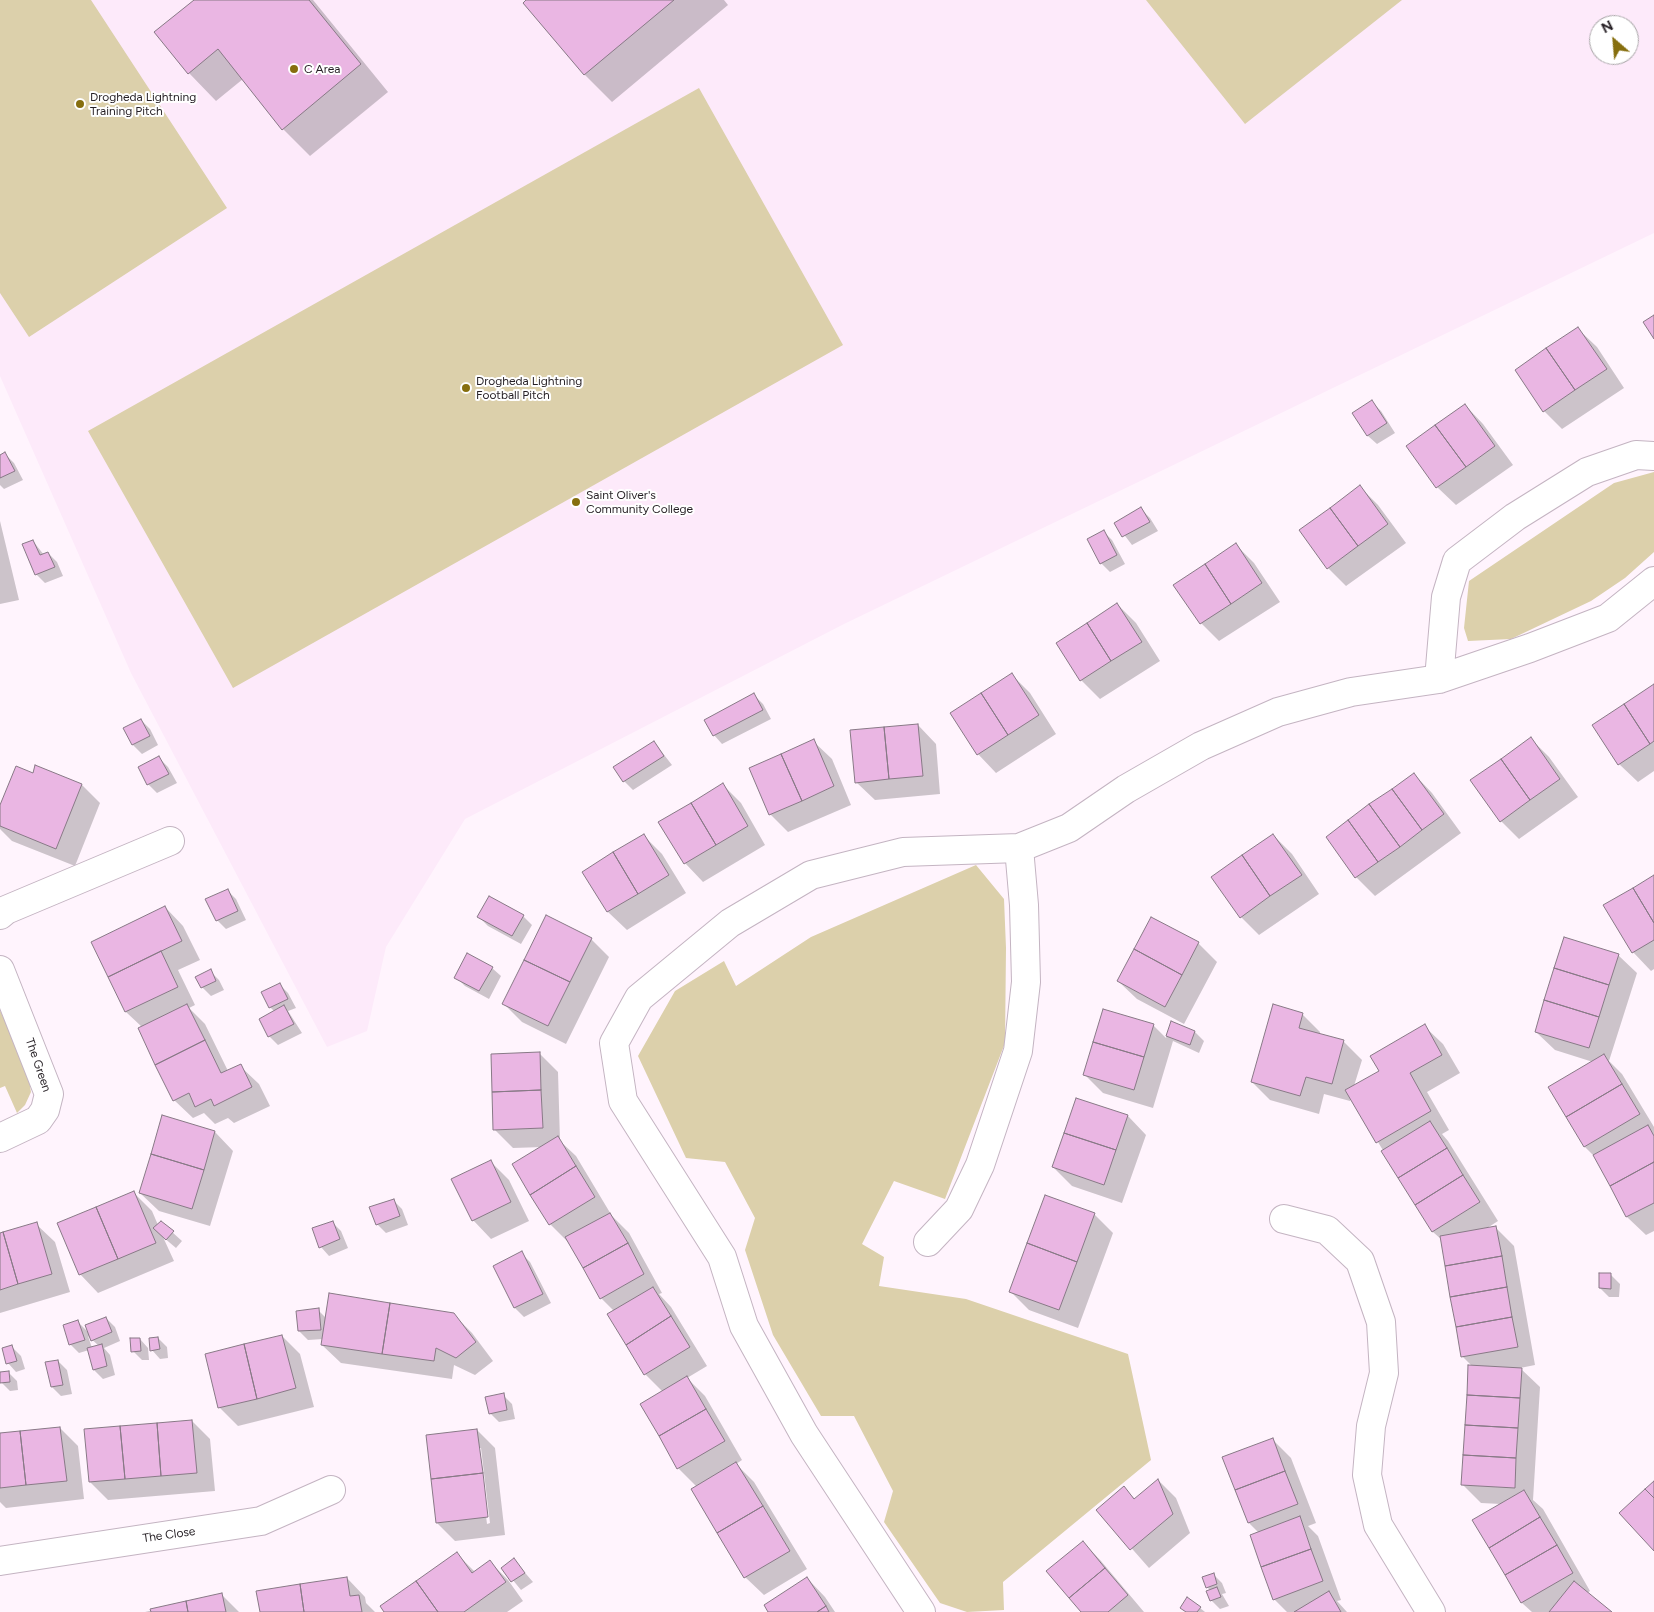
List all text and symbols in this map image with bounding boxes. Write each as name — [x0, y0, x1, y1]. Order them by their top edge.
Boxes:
north arrow — [1589, 15, 1639, 65]
text: N — [1599, 17, 1616, 37]
place label: C Area — [304, 62, 340, 76]
marker: C Area — [288, 63, 300, 75]
place label: Drogheda Lightning Training Pitch — [90, 90, 196, 118]
marker: Drogheda Lightning Training Pitch — [74, 98, 86, 110]
place label: Drogheda Lightning Football Pitch — [476, 374, 582, 402]
marker: Drogheda Lightning Football Pitch — [460, 382, 472, 394]
place label: Saint Oliver's Community College — [586, 488, 693, 516]
marker: Saint Oliver's Community College — [570, 496, 582, 508]
street label: The Green — [22, 1036, 54, 1094]
street label: The Close — [142, 1524, 196, 1546]

